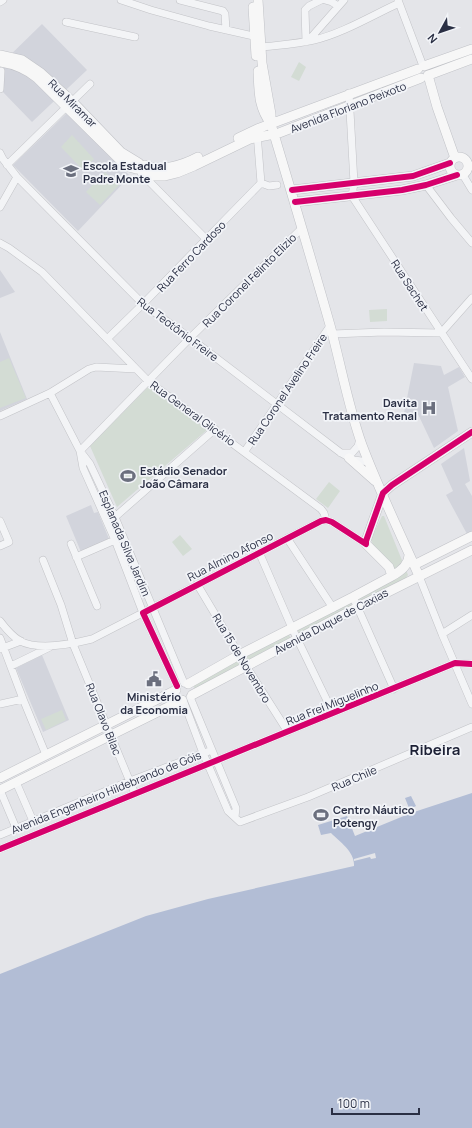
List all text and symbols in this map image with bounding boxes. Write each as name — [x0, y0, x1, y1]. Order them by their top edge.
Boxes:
north arrow — [420, 12, 460, 52]
text: N — [424, 31, 440, 47]
street label: Rua Miramar — [45, 75, 101, 131]
street label: Avenida Floriano Peixoto — [288, 78, 409, 136]
place label: Escola Estadual Padre Monte — [83, 158, 167, 186]
school or university icon: Escola Estadual Padre Monte — [62, 162, 80, 180]
street label: Rua Ferro Cardoso — [153, 217, 229, 295]
street label: Rua Coronel Felinto Elizio — [199, 229, 300, 330]
street label: Rua Sachet — [388, 257, 432, 313]
street label: Rua Teotônio Freire — [135, 294, 222, 365]
street label: Rua Coronel Avelino Freire — [244, 330, 330, 448]
street label: Rua General Glicério — [147, 377, 239, 449]
place label: Davita Tratamento Renal — [323, 395, 417, 423]
hospital icon: Davita Tratamento Renal — [420, 399, 438, 417]
place label: Estádio Senador João Câmara — [140, 463, 228, 491]
sports icon: Estádio Senador João Câmara — [119, 467, 137, 485]
street label: Esplanada Silva Jardim — [96, 488, 154, 598]
street label: Rua Almino Afonso — [185, 528, 276, 584]
street label: Avenida Duque de Caxias — [271, 584, 391, 657]
street label: Rua 15 de Novembro — [209, 611, 275, 706]
public building icon: Ministério da Economia — [145, 670, 163, 688]
street label: Rua Frei Miguelinho — [284, 677, 381, 728]
street label: Rua Olavo Bilac — [83, 681, 125, 757]
place label: Ministério da Economia — [120, 689, 188, 717]
district label: Ribeira — [409, 739, 461, 760]
street label: Avenida Engenheiro Hildebrando de Góis — [9, 747, 203, 837]
street label: Rua Chile — [329, 762, 379, 794]
place label: Centro Náutico Potengy — [333, 802, 415, 830]
sports icon: Centro Náutico Potengy — [312, 806, 330, 824]
scale bar — [332, 1090, 419, 1116]
text: 100 m — [338, 1095, 370, 1112]

